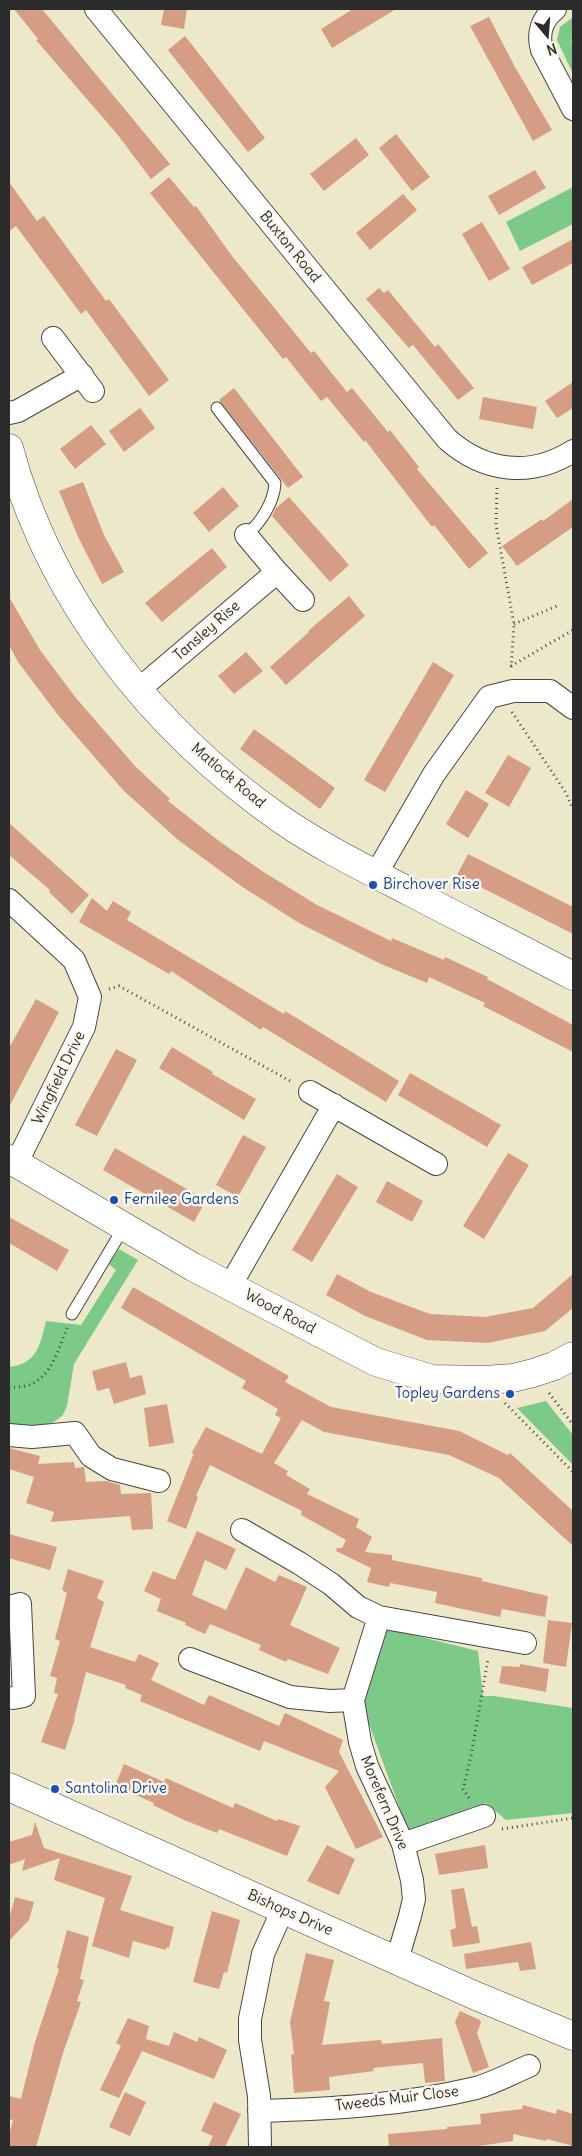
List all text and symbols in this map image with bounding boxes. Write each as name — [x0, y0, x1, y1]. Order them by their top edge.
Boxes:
north arrow — [522, 10, 572, 60]
text: N — [544, 39, 559, 59]
street label: Buxton Road — [256, 208, 324, 286]
street label: Tansley Rise — [170, 597, 244, 665]
street label: Matlock Road — [187, 740, 269, 812]
place label: Birchover Rise — [383, 876, 480, 894]
marker: Birchover Rise — [367, 879, 379, 891]
street label: Wingfield Drive — [29, 1028, 89, 1128]
place label: Fernilee Gardens — [124, 1191, 239, 1209]
marker: Fernilee Gardens — [108, 1194, 120, 1206]
street label: Wood Road — [242, 1286, 318, 1338]
place label: Topley Gardens — [395, 1385, 500, 1403]
marker: Topley Gardens — [504, 1388, 516, 1400]
street label: Morefern Drive — [356, 1753, 412, 1853]
place label: Santolina Drive — [65, 1780, 167, 1798]
marker: Santolina Drive — [49, 1783, 61, 1795]
street label: Bishops Drive — [245, 1886, 335, 1940]
street label: Tweeds Muir Close — [334, 2082, 460, 2116]

